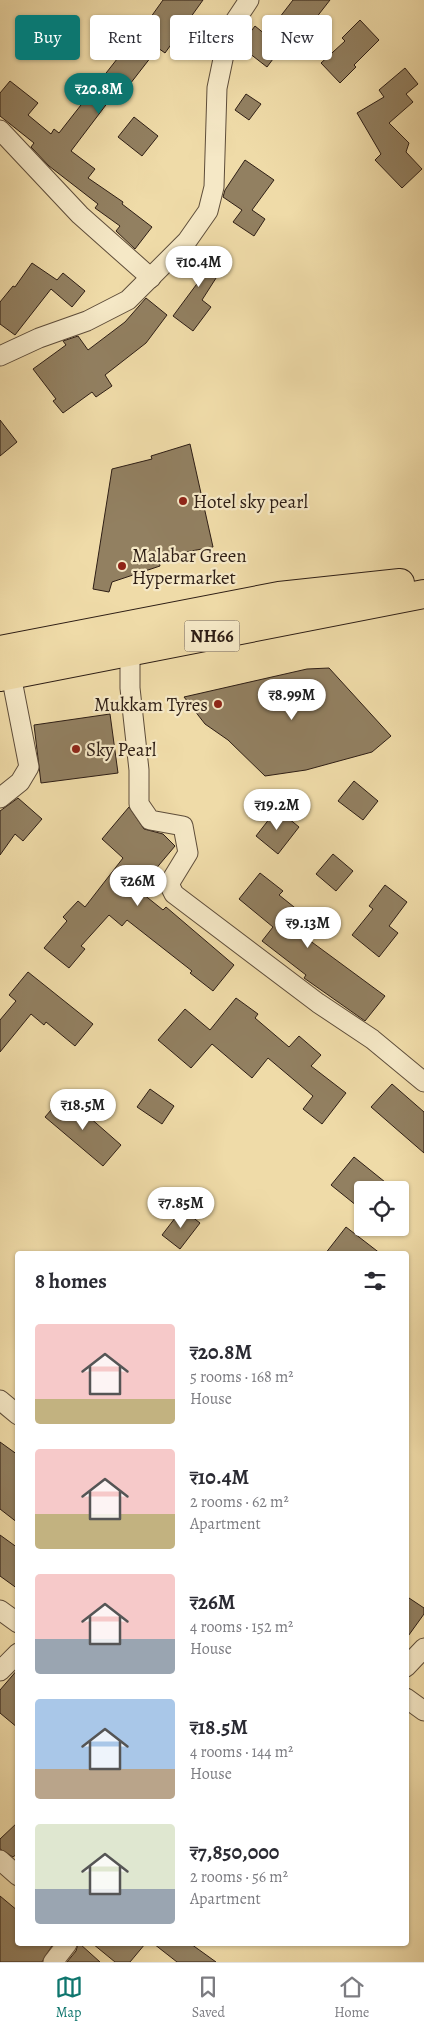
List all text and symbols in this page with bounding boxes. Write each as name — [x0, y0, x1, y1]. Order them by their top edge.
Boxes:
chip: Buy — [15, 15, 80, 60]
chip: Rent — [90, 15, 160, 60]
chip: Filters — [170, 15, 252, 60]
chip: New — [262, 15, 332, 60]
pin: ₹20.8M — [58, 72, 140, 115]
text: ₹20.8M — [75, 78, 123, 100]
pin: ₹10.4M — [158, 246, 240, 288]
text: ₹10.4M — [176, 251, 222, 273]
place label: Hotel sky pearl — [193, 489, 309, 515]
marker: Hotel sky pearl — [177, 495, 189, 507]
place label: Malabar Green Hypermarket — [132, 543, 247, 591]
marker: Malabar Green Hypermarket — [116, 560, 128, 572]
road number: NH66 — [184, 620, 240, 652]
pin: ₹8.99M — [251, 678, 333, 721]
text: ₹8.99M — [269, 684, 315, 706]
place label: Mukkam Tyres — [94, 692, 208, 718]
marker: Mukkam Tyres — [212, 698, 224, 710]
place label: Sky Pearl — [86, 737, 157, 763]
marker: Sky Pearl — [70, 743, 82, 755]
pin: ₹19.2M — [236, 788, 318, 831]
text: ₹19.2M — [255, 794, 299, 816]
pin: ₹26M — [108, 864, 168, 907]
text: ₹26M — [121, 870, 155, 892]
pin: ₹9.13M — [267, 906, 349, 949]
text: ₹9.13M — [286, 912, 330, 934]
pin: ₹18.5M — [42, 1088, 124, 1131]
text: ₹18.5M — [61, 1094, 105, 1116]
map controls — [354, 1181, 409, 1236]
button: locate — [354, 1181, 409, 1236]
pin: ₹7.85M — [140, 1186, 222, 1229]
text: ₹7.85M — [158, 1192, 204, 1214]
text: 8 homes — [35, 1267, 107, 1295]
icon: filters — [361, 1267, 389, 1295]
text: ₹20.8M — [190, 1338, 252, 1366]
icon: home — [75, 1344, 135, 1404]
text: 5 rooms · 168 m² — [190, 1366, 294, 1388]
text: House — [190, 1388, 232, 1410]
text: ₹10.4M — [190, 1463, 249, 1491]
icon: home — [75, 1469, 135, 1529]
text: 2 rooms · 62 m² — [190, 1491, 289, 1513]
text: Apartment — [190, 1513, 261, 1535]
text: ₹26M — [190, 1588, 235, 1616]
icon: home — [75, 1594, 135, 1654]
text: 4 rooms · 152 m² — [190, 1616, 293, 1638]
text: House — [190, 1638, 232, 1660]
text: ₹18.5M — [190, 1713, 248, 1741]
icon: home — [75, 1719, 135, 1779]
text: 4 rooms · 144 m² — [190, 1741, 293, 1763]
text: House — [190, 1763, 232, 1785]
text: ₹7,850,000 — [190, 1838, 279, 1866]
icon: home — [75, 1844, 135, 1904]
text: 2 rooms · 56 m² — [190, 1866, 288, 1888]
text: Apartment — [190, 1888, 261, 1910]
tab: Map — [55, 1973, 83, 2022]
tab: Saved — [192, 1973, 225, 2022]
tab: Home — [334, 1973, 369, 2022]

